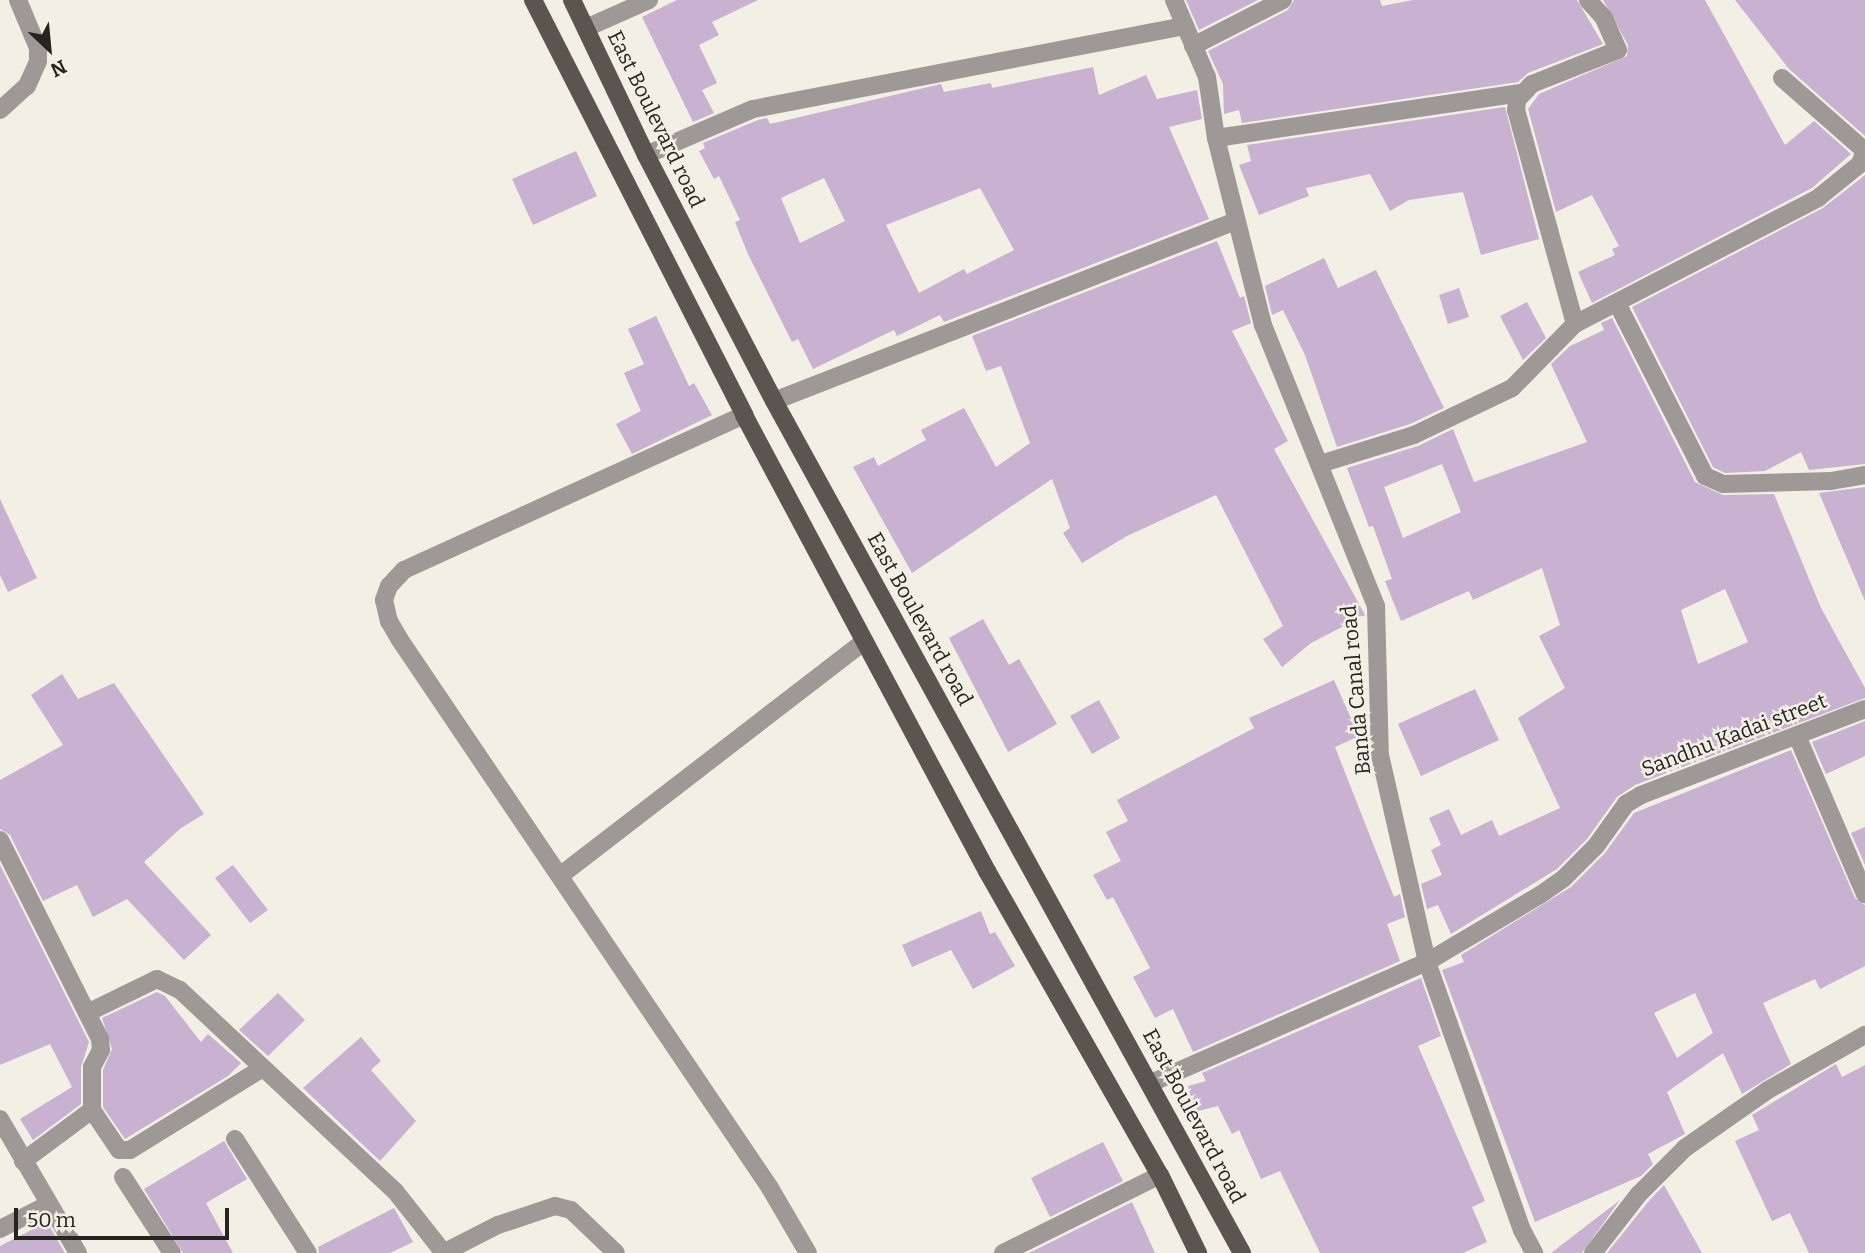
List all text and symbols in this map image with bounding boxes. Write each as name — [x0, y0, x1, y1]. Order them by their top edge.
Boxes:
north arrow — [14, 14, 84, 84]
street label: East Boulevard road — [602, 26, 710, 212]
text: N — [47, 55, 70, 82]
street label: East Boulevard road — [862, 528, 978, 710]
street label: Banda Canal road — [1336, 604, 1376, 776]
street label: Sandhu Kadai street — [1638, 688, 1830, 782]
street label: East Boulevard road — [1137, 1024, 1251, 1208]
scale bar — [18, 1194, 233, 1238]
text: 50 m — [27, 1207, 76, 1233]

